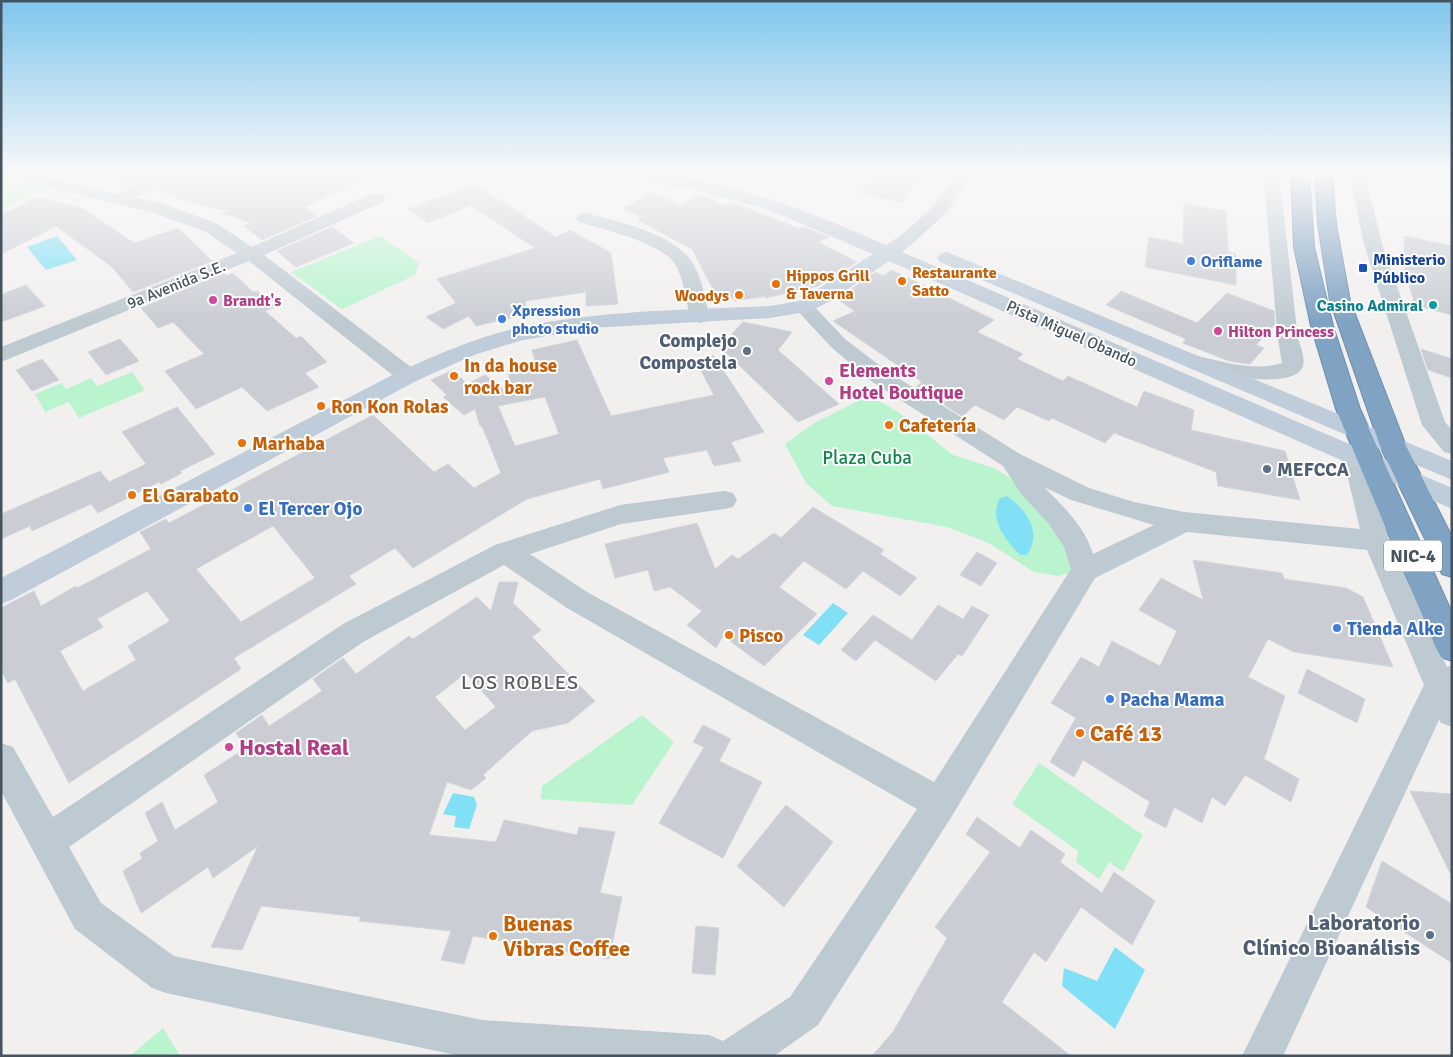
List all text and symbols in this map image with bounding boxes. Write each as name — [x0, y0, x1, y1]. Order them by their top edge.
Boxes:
place label: Ministerio Público — [1373, 250, 1445, 288]
place label: Oriflame — [1201, 252, 1263, 272]
marker: Oriflame — [1185, 255, 1197, 267]
street label: 9a Avenida S.E. — [124, 256, 229, 314]
marker: Ministerio Público — [1357, 262, 1369, 274]
place label: Restaurante Satto — [912, 263, 997, 301]
place label: Hippos Grill & Taverna — [786, 266, 870, 304]
marker: Restaurante Satto — [896, 275, 908, 287]
marker: Hippos Grill & Taverna — [770, 278, 782, 290]
place label: Woodys — [675, 286, 729, 306]
marker: Woodys — [733, 289, 745, 301]
place label: Brandt's — [223, 291, 281, 311]
marker: Brandt's — [207, 294, 219, 306]
street label: Pista Miguel Obando — [1003, 296, 1140, 372]
place label: Casino Admiral — [1317, 296, 1423, 316]
marker: Casino Admiral — [1427, 299, 1439, 311]
place label: Xpression photo studio — [512, 301, 599, 339]
marker: Xpression photo studio — [496, 313, 508, 325]
place label: Hilton Princess — [1228, 322, 1334, 342]
marker: Hilton Princess — [1212, 325, 1224, 337]
place label: Complejo Compostela — [640, 329, 737, 375]
marker: Complejo Compostela — [741, 345, 753, 357]
place label: In da house rock bar — [464, 354, 557, 400]
place label: Elements Hotel Boutique — [839, 359, 963, 405]
marker: In da house rock bar — [448, 370, 460, 382]
marker: Elements Hotel Boutique — [823, 375, 835, 387]
place label: Ron Kon Rolas — [331, 395, 448, 419]
marker: Ron Kon Rolas — [315, 400, 327, 412]
place label: Cafetería — [899, 414, 976, 438]
marker: Cafetería — [883, 419, 895, 431]
place label: Marhaba — [252, 432, 325, 456]
marker: Marhaba — [236, 437, 248, 449]
park label: Plaza Cuba — [822, 446, 912, 470]
place label: MEFCCA — [1277, 458, 1349, 482]
marker: MEFCCA — [1261, 463, 1273, 475]
place label: El Garabato — [142, 484, 239, 508]
marker: El Garabato — [126, 489, 138, 501]
place label: El Tercer Ojo — [258, 497, 362, 521]
marker: El Tercer Ojo — [242, 502, 254, 514]
road number: NIC-4 — [1384, 540, 1442, 572]
place label: Tienda Alke — [1347, 617, 1443, 641]
marker: Tienda Alke — [1331, 622, 1343, 634]
place label: Pisco — [739, 624, 783, 648]
marker: Pisco — [723, 629, 735, 641]
district label: LOS ROBLES — [461, 670, 579, 695]
place label: Pacha Mama — [1120, 688, 1225, 712]
marker: Pacha Mama — [1104, 693, 1116, 705]
place label: Café 13 — [1090, 720, 1162, 747]
marker: Café 13 — [1074, 727, 1086, 739]
place label: Hostal Real — [239, 734, 349, 761]
marker: Hostal Real — [223, 741, 235, 753]
place label: Laboratorio Clínico Bioanálisis — [1243, 909, 1420, 961]
place label: Buenas Vibras Coffee — [503, 910, 630, 962]
marker: Laboratorio Clínico Bioanálisis — [1424, 929, 1436, 941]
marker: Buenas Vibras Coffee — [487, 930, 499, 942]

